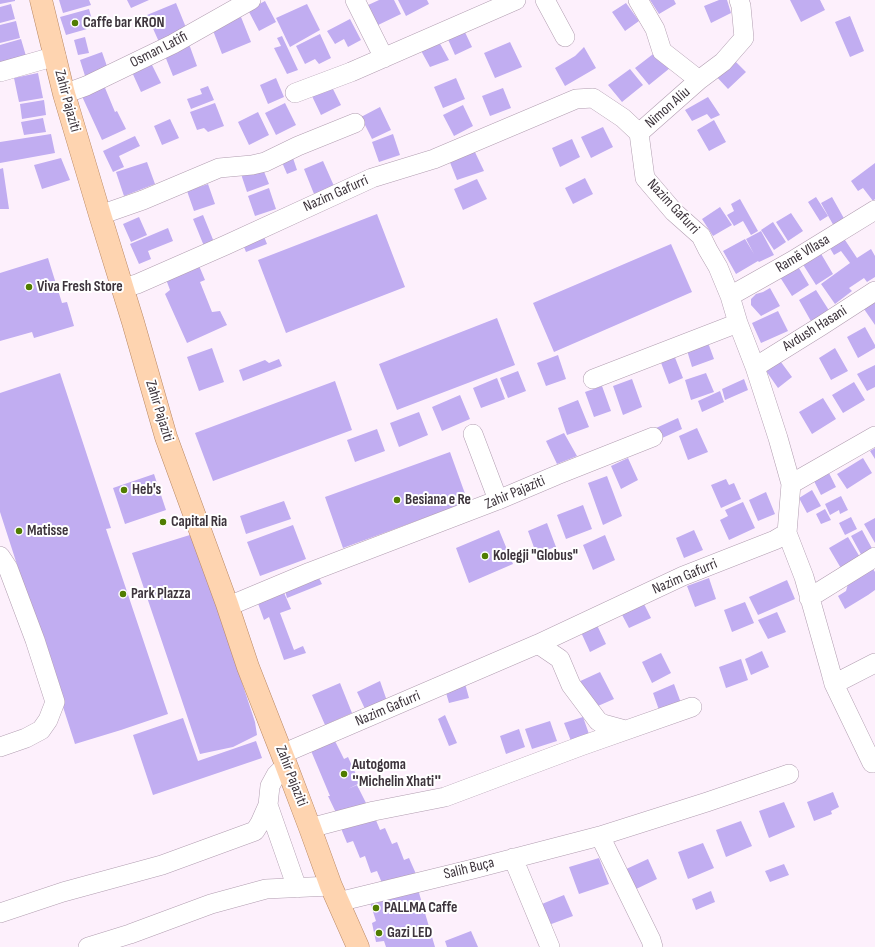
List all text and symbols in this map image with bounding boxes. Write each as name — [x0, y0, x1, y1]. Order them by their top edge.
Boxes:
place label: Caffe bar KRON — [83, 14, 165, 32]
marker: Caffe bar KRON — [70, 18, 80, 28]
street label: Osman Latifi — [127, 28, 191, 72]
street label: Zahir Pajaziti — [50, 68, 84, 134]
street label: Nimon Aliu — [642, 84, 694, 132]
street label: Nazim Gafurri — [301, 172, 371, 216]
street label: Nazim Gafurri — [643, 176, 703, 238]
street label: Ramë Vllasa — [773, 231, 833, 277]
place label: Viva Fresh Store — [37, 278, 123, 296]
marker: Viva Fresh Store — [24, 282, 34, 292]
street label: Avdush Hasani — [780, 302, 850, 356]
street label: Zahir Pajaziti — [141, 378, 177, 444]
street label: Zahir Pajaziti — [482, 472, 548, 514]
place label: Heb's — [132, 481, 161, 499]
marker: Heb's — [119, 485, 129, 495]
place label: Besiana e Re — [405, 491, 471, 509]
marker: Besiana e Re — [392, 495, 402, 505]
place label: Capital Ria — [171, 513, 227, 531]
marker: Capital Ria — [158, 517, 168, 527]
place label: Matisse — [27, 522, 68, 540]
marker: Matisse — [14, 526, 24, 536]
place label: Kolegji "Globus" — [493, 547, 578, 565]
marker: Kolegji "Globus" — [480, 551, 490, 561]
street label: Nazim Gafurri — [650, 555, 720, 599]
place label: Park Plazza — [131, 585, 191, 603]
marker: Park Plazza — [118, 589, 128, 599]
street label: Nazim Gafurri — [353, 687, 423, 731]
street label: Zahir Pajaziti — [271, 743, 311, 809]
place label: Autogoma ʺMichelin Xhatiʺ — [352, 756, 441, 791]
marker: Autogoma ʺMichelin Xhatiʺ — [339, 769, 349, 779]
street label: Salih Buça — [442, 854, 496, 884]
place label: PALLMA Caffe — [384, 899, 457, 917]
marker: PALLMA Caffe — [371, 903, 381, 913]
place label: Gazi LED — [387, 924, 432, 942]
marker: Gazi LED — [374, 928, 384, 938]

